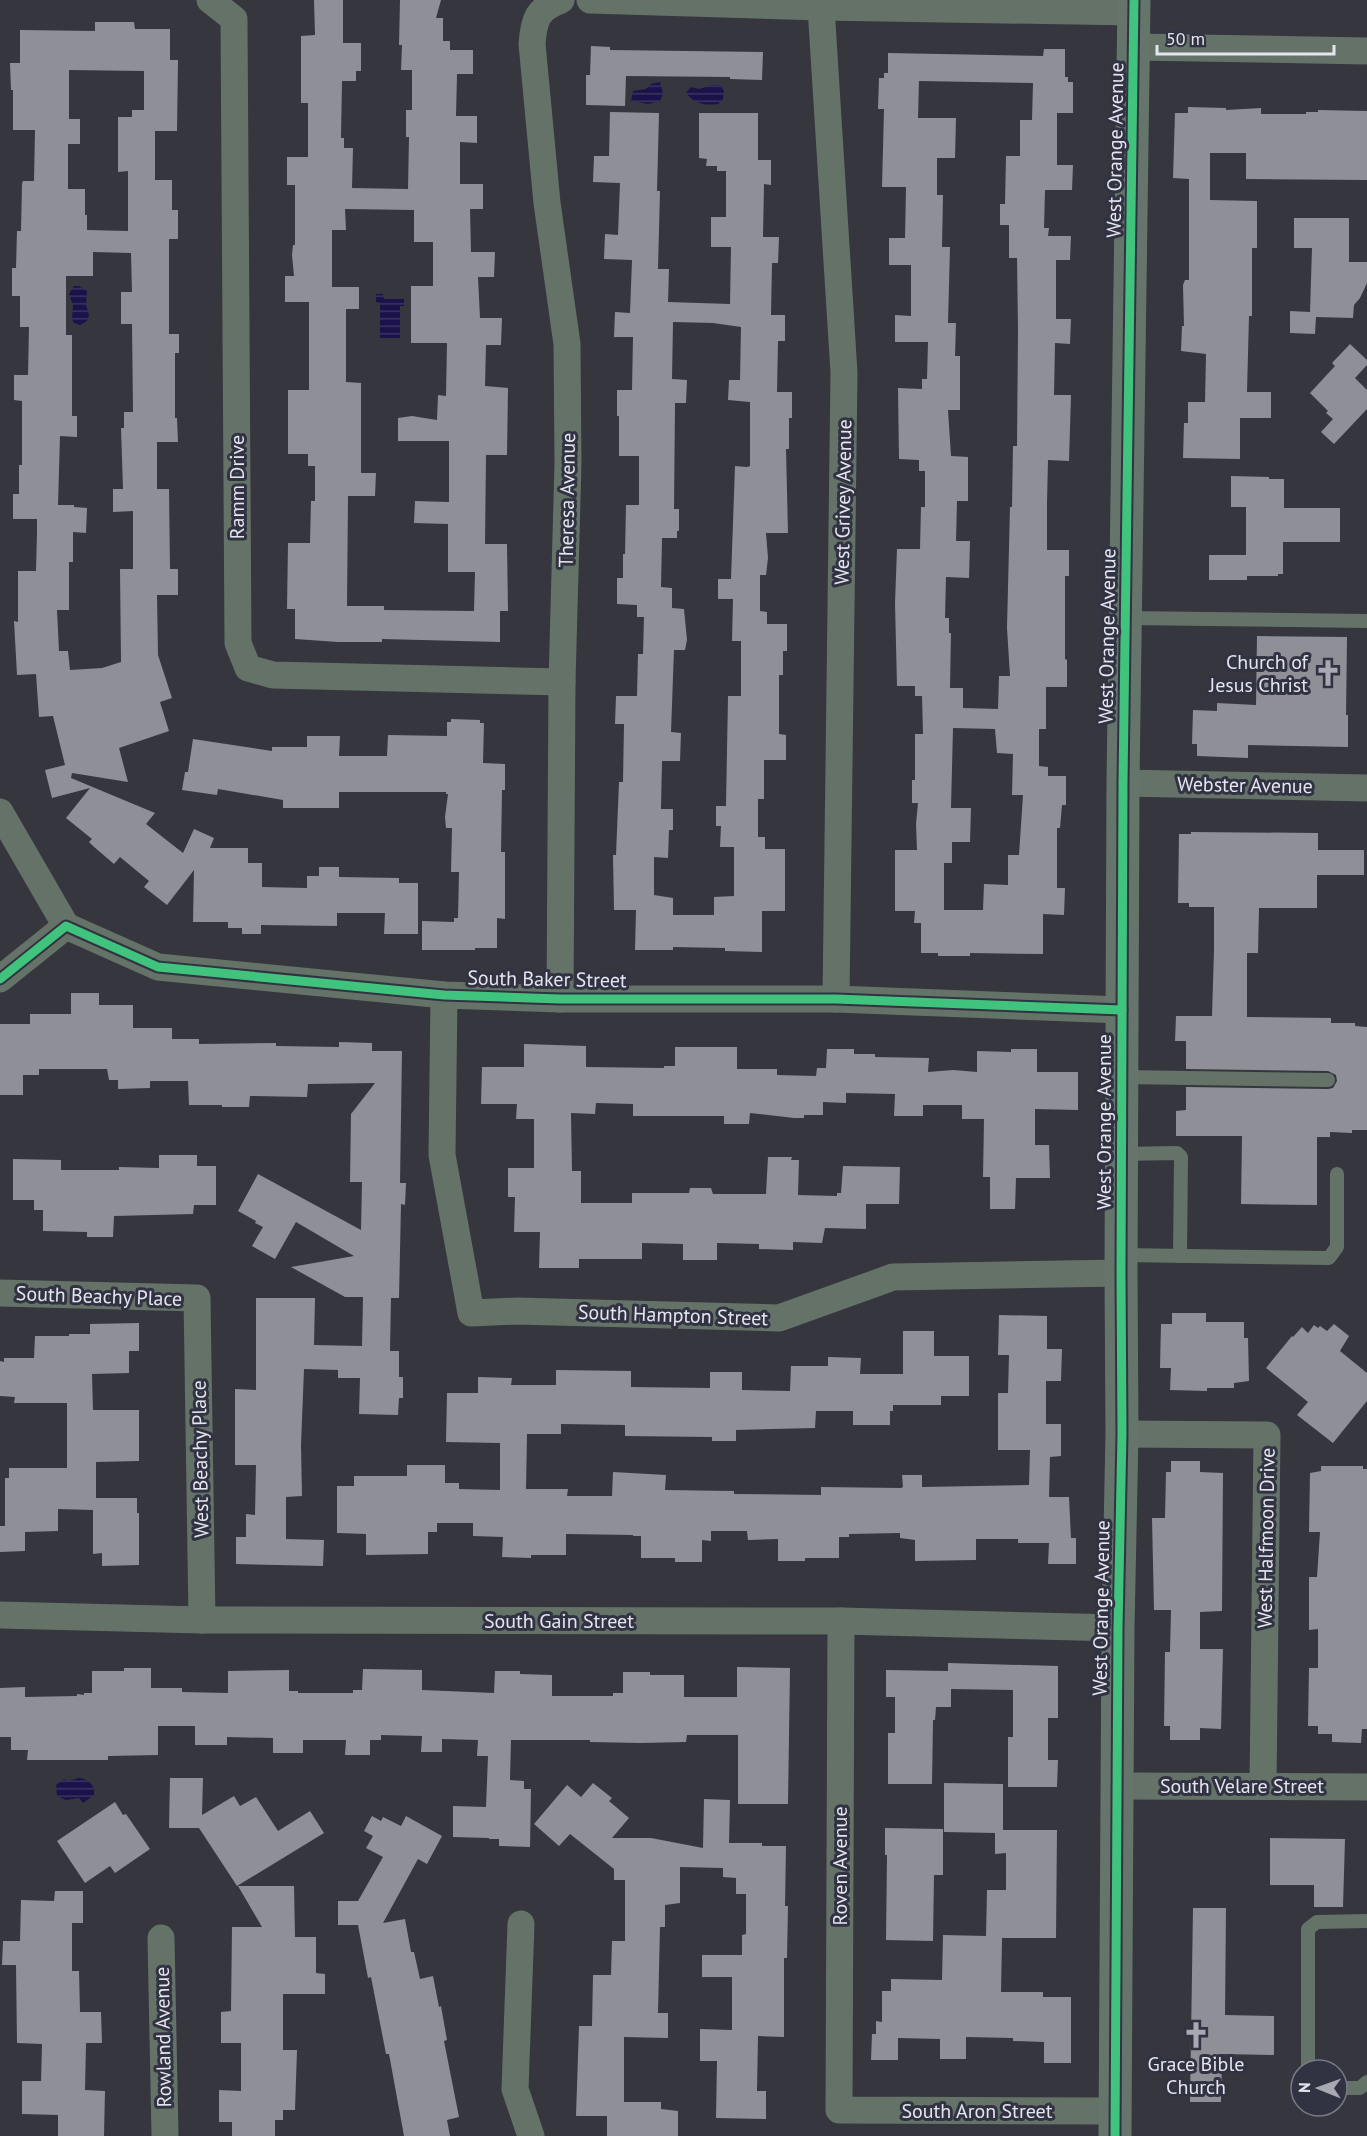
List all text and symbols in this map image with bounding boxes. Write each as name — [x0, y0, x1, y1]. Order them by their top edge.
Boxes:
scale bar — [1157, 18, 1334, 56]
text: 50 m — [1166, 27, 1205, 50]
street label: West Orange Avenue — [1100, 62, 1130, 238]
street label: West Grivey Avenue — [829, 419, 857, 585]
street label: Theresa Avenue — [553, 432, 581, 568]
street label: Ramm Drive — [224, 435, 250, 539]
street label: West Orange Avenue — [1092, 548, 1122, 724]
place label: Church of Jesus Christ — [1208, 649, 1310, 698]
church icon: Church of Jesus Christ — [1313, 658, 1343, 688]
street label: Webster Avenue — [1177, 771, 1313, 799]
street label: South Baker Street — [467, 965, 627, 993]
street label: West Orange Avenue — [1091, 1034, 1117, 1210]
street label: South Beachy Place — [15, 1280, 183, 1312]
street label: South Hampton Street — [577, 1299, 769, 1331]
street label: West Beachy Place — [186, 1380, 214, 1538]
street label: West Halfmoon Drive — [1251, 1447, 1281, 1629]
street label: West Orange Avenue — [1086, 1520, 1116, 1696]
street label: South Gain Street — [484, 1608, 634, 1634]
street label: South Velare Street — [1160, 1773, 1324, 1799]
street label: Roven Avenue — [827, 1806, 853, 1926]
street label: Rowland Avenue — [149, 1966, 177, 2108]
church icon: Grace Bible Church — [1181, 2020, 1211, 2050]
place label: Grace Bible Church — [1148, 2051, 1244, 2100]
north arrow — [1289, 2058, 1349, 2118]
text: N — [1294, 2082, 1314, 2093]
street label: South Aron Street — [901, 2098, 1053, 2124]

